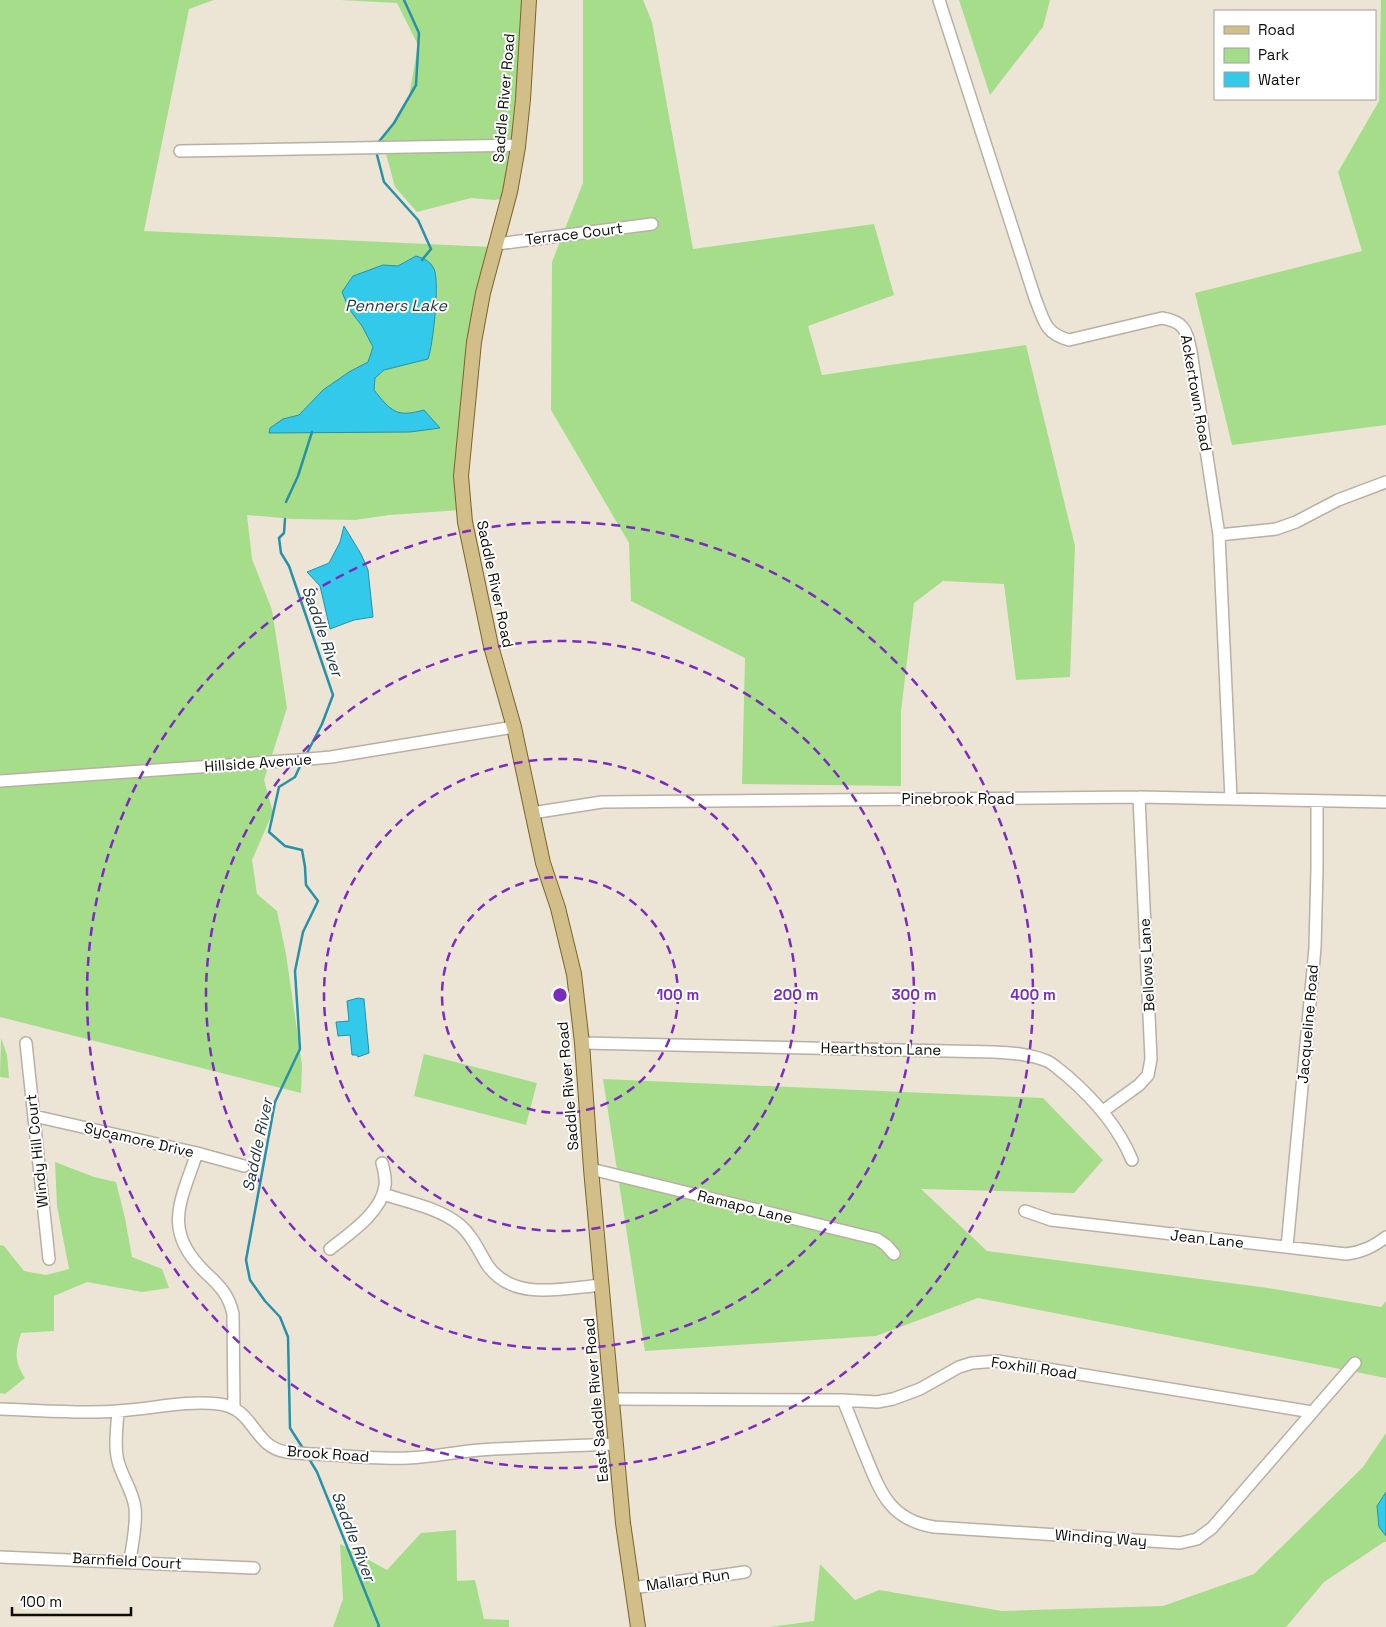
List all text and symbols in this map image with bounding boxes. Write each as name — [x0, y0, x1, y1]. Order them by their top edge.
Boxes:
legend — [1214, 10, 1376, 100]
text: Road — [1258, 20, 1295, 39]
street label: Saddle River Road — [488, 33, 519, 163]
text: Park — [1258, 45, 1289, 64]
text: Water — [1258, 70, 1301, 89]
street label: Terrace Court — [524, 218, 624, 249]
water label: Penners Lake — [345, 295, 447, 316]
street label: Ackertown Road — [1177, 333, 1216, 453]
street label: Saddle River Road — [473, 519, 518, 649]
water label: Saddle River — [297, 583, 349, 681]
street label: Hillside Avenue — [204, 749, 312, 776]
street label: Pinebrook Road — [901, 789, 1015, 808]
street label: Bellows Lane — [1135, 918, 1158, 1012]
street label: Jacqueline Road — [1293, 963, 1322, 1084]
text: 100 m — [657, 985, 699, 1004]
text: 200 m — [774, 985, 818, 1004]
text: 300 m — [891, 985, 937, 1004]
text: 400 m — [1010, 985, 1056, 1004]
centre of rings — [551, 986, 569, 1004]
street label: Saddle River Road — [552, 1021, 583, 1151]
street label: Hearthston Lane — [821, 1038, 942, 1059]
street label: Windy Hill Court — [21, 1093, 52, 1209]
water label: Saddle River — [237, 1095, 278, 1194]
street label: Sycamore Drive — [82, 1118, 196, 1161]
street label: Ramapo Lane — [696, 1186, 795, 1228]
street label: Jean Lane — [1169, 1225, 1245, 1252]
street label: East Saddle River Road — [579, 1317, 612, 1483]
street label: Foxhill Road — [990, 1352, 1078, 1383]
street label: Brook Road — [286, 1441, 370, 1466]
water label: Saddle River — [327, 1488, 381, 1586]
street label: Winding Way — [1054, 1525, 1148, 1550]
street label: Barnfield Court — [72, 1548, 182, 1573]
street label: Mallard Run — [645, 1564, 731, 1595]
scale bar — [12, 1584, 131, 1616]
text: 100 m — [20, 1592, 62, 1611]

